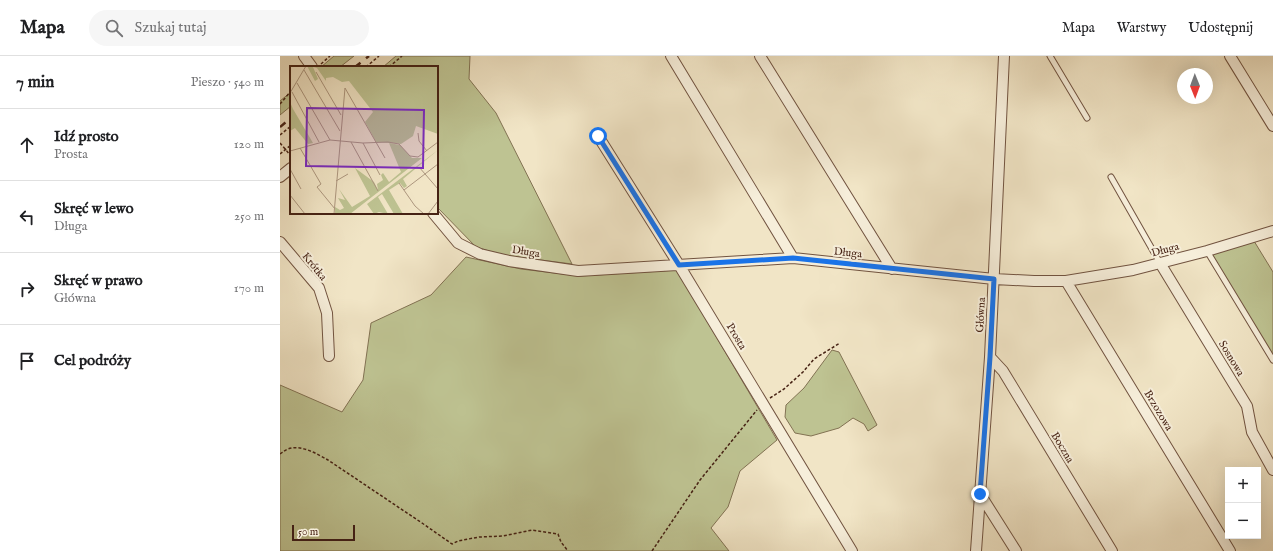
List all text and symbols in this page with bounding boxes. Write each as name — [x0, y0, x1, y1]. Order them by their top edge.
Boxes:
search box — [89, 10, 369, 46]
text: Mapa — [20, 16, 65, 40]
icon: search — [103, 17, 125, 39]
text: Szukaj tutaj — [135, 18, 206, 37]
text: Mapa — [1062, 19, 1095, 37]
text: Warstwy — [1117, 19, 1166, 37]
text: Udostępnij — [1188, 19, 1253, 37]
inset map — [290, 66, 438, 214]
north arrow — [1177, 68, 1213, 104]
text: 7 min — [16, 72, 54, 93]
text: Pieszo · 540 m — [191, 74, 264, 91]
text: Idź prosto — [54, 127, 119, 146]
route start — [589, 127, 607, 145]
icon: ahead — [16, 134, 38, 156]
text: 120 m — [234, 136, 264, 153]
text: Prosta — [54, 146, 88, 163]
text: Skręć w lewo — [54, 199, 134, 218]
icon: left — [16, 206, 38, 228]
text: 250 m — [234, 208, 264, 225]
text: Długa — [54, 218, 87, 235]
street label: Długa — [1150, 239, 1181, 260]
street label: Długa — [511, 243, 541, 261]
street label: Długa — [833, 245, 863, 261]
street label: Krótka — [299, 250, 330, 284]
text: Skręć w prawo — [54, 271, 143, 290]
icon: right — [16, 278, 38, 300]
text: 170 m — [234, 280, 264, 297]
text: Główna — [54, 290, 96, 307]
street label: Główna — [973, 297, 989, 333]
street label: Prosta — [723, 321, 750, 353]
street label: Sosnowa — [1215, 338, 1247, 379]
icon: arrive — [16, 350, 38, 372]
text: Cel podróży — [54, 351, 131, 370]
street label: Brzozowa — [1140, 388, 1176, 434]
street label: Boczna — [1047, 429, 1077, 466]
map controls — [1225, 467, 1261, 539]
button: + — [1225, 467, 1261, 503]
route end — [971, 485, 989, 503]
button: − — [1225, 503, 1261, 539]
scale bar — [292, 523, 355, 542]
text: 50 m — [298, 525, 318, 539]

